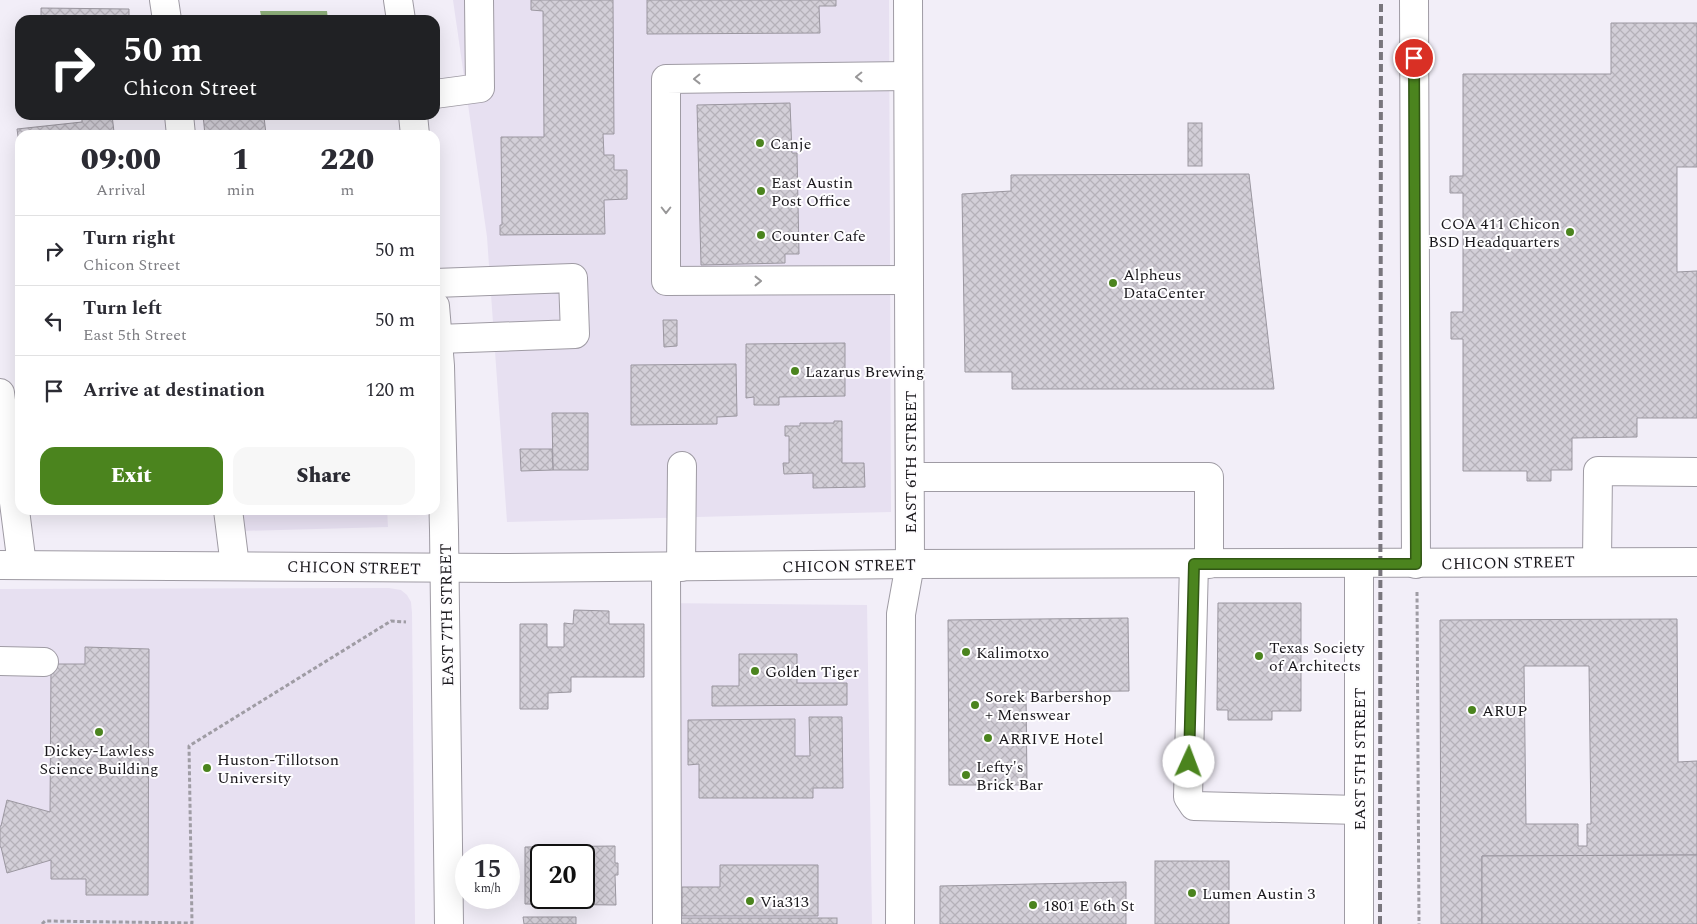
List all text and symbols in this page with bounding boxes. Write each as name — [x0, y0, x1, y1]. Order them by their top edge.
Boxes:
text: 50 m — [123, 24, 203, 77]
icon: right — [40, 35, 105, 100]
pin — [1393, 37, 1435, 79]
icon: arrive — [1400, 44, 1428, 72]
text: Chicon Street — [123, 72, 257, 105]
one-way arrow — [855, 72, 863, 82]
one-way arrow — [693, 74, 700, 84]
place label: Canje — [770, 132, 811, 156]
text: 09:00 — [81, 137, 161, 183]
text: 1 — [232, 137, 250, 183]
text: 220 — [320, 137, 374, 183]
marker: Canje — [754, 137, 766, 149]
place label: East Austin Post Office — [771, 171, 853, 213]
text: Arrival — [96, 178, 146, 202]
text: min — [227, 178, 255, 202]
text: m — [340, 178, 354, 202]
marker: East Austin Post Office — [755, 185, 767, 197]
one-way arrow — [661, 207, 671, 215]
place label: COA 411 Chicon BSD Headquarters — [1428, 212, 1560, 254]
text: Turn right — [83, 224, 176, 253]
place label: Counter Cafe — [771, 224, 866, 248]
marker: COA 411 Chicon BSD Headquarters — [1564, 226, 1576, 238]
marker: Counter Cafe — [755, 229, 767, 241]
text: 50 m — [375, 236, 415, 265]
icon: right — [40, 237, 68, 265]
text: Chicon Street — [83, 253, 180, 277]
place label: Alpheus DataCenter — [1123, 263, 1205, 305]
one-way arrow — [755, 275, 763, 286]
marker: Alpheus DataCenter — [1107, 277, 1119, 289]
text: Turn left — [83, 294, 162, 323]
text: 50 m — [375, 306, 415, 335]
icon: left — [40, 307, 68, 335]
text: East 5th Street — [83, 323, 187, 347]
place label: Lazarus Brewing — [805, 360, 924, 384]
marker: Lazarus Brewing — [789, 365, 801, 377]
text: Arrive at destination — [83, 376, 265, 405]
text: 120 m — [365, 376, 415, 405]
icon: arrive — [40, 377, 68, 405]
street label: EAST 6TH STREET — [899, 390, 923, 533]
button: Exit — [40, 447, 223, 505]
button: Share — [233, 447, 415, 505]
street label: EAST 7TH STREET — [434, 543, 460, 687]
street label: CHICON STREET — [1441, 550, 1575, 576]
street label: CHICON STREET — [782, 553, 916, 579]
street label: CHICON STREET — [287, 555, 421, 581]
place label: Texas Society of Architects — [1269, 636, 1366, 678]
place label: Kalimotxo — [976, 641, 1049, 665]
marker: Kalimotxo — [960, 646, 972, 658]
marker: Texas Society of Architects — [1253, 650, 1265, 662]
place label: Golden Tiger — [765, 660, 859, 684]
marker: Golden Tiger — [749, 665, 761, 677]
place label: Sorek Barbershop + Menswear — [985, 685, 1111, 727]
street label: EAST 5TH STREET — [1348, 687, 1372, 830]
marker: Sorek Barbershop + Menswear — [969, 699, 981, 711]
place label: ARUP — [1482, 699, 1527, 723]
marker: ARUP — [1466, 704, 1478, 716]
marker: Dickey-Lawless Science Building — [93, 726, 105, 738]
place label: ARRIVE Hotel — [998, 727, 1103, 751]
marker: ARRIVE Hotel — [982, 732, 994, 744]
position arrow — [1162, 735, 1214, 787]
place label: Dickey-Lawless Science Building — [39, 739, 159, 781]
place label: Huston-Tillotson University — [217, 748, 339, 790]
place label: Lefty's Brick Bar — [976, 755, 1043, 797]
marker: Huston-Tillotson University — [201, 762, 213, 774]
marker: Lefty's Brick Bar — [960, 769, 972, 781]
speed limit sign: 20 — [530, 844, 595, 909]
text: 15 — [473, 851, 502, 889]
text: km/h — [474, 879, 501, 898]
place label: Lumen Austin 3 — [1202, 882, 1315, 906]
marker: Lumen Austin 3 — [1186, 887, 1198, 899]
place label: Via313 — [760, 890, 809, 914]
place label: 1801 E 6th St — [1043, 894, 1135, 918]
marker: Via313 — [744, 895, 756, 907]
marker: 1801 E 6th St — [1027, 899, 1039, 911]

